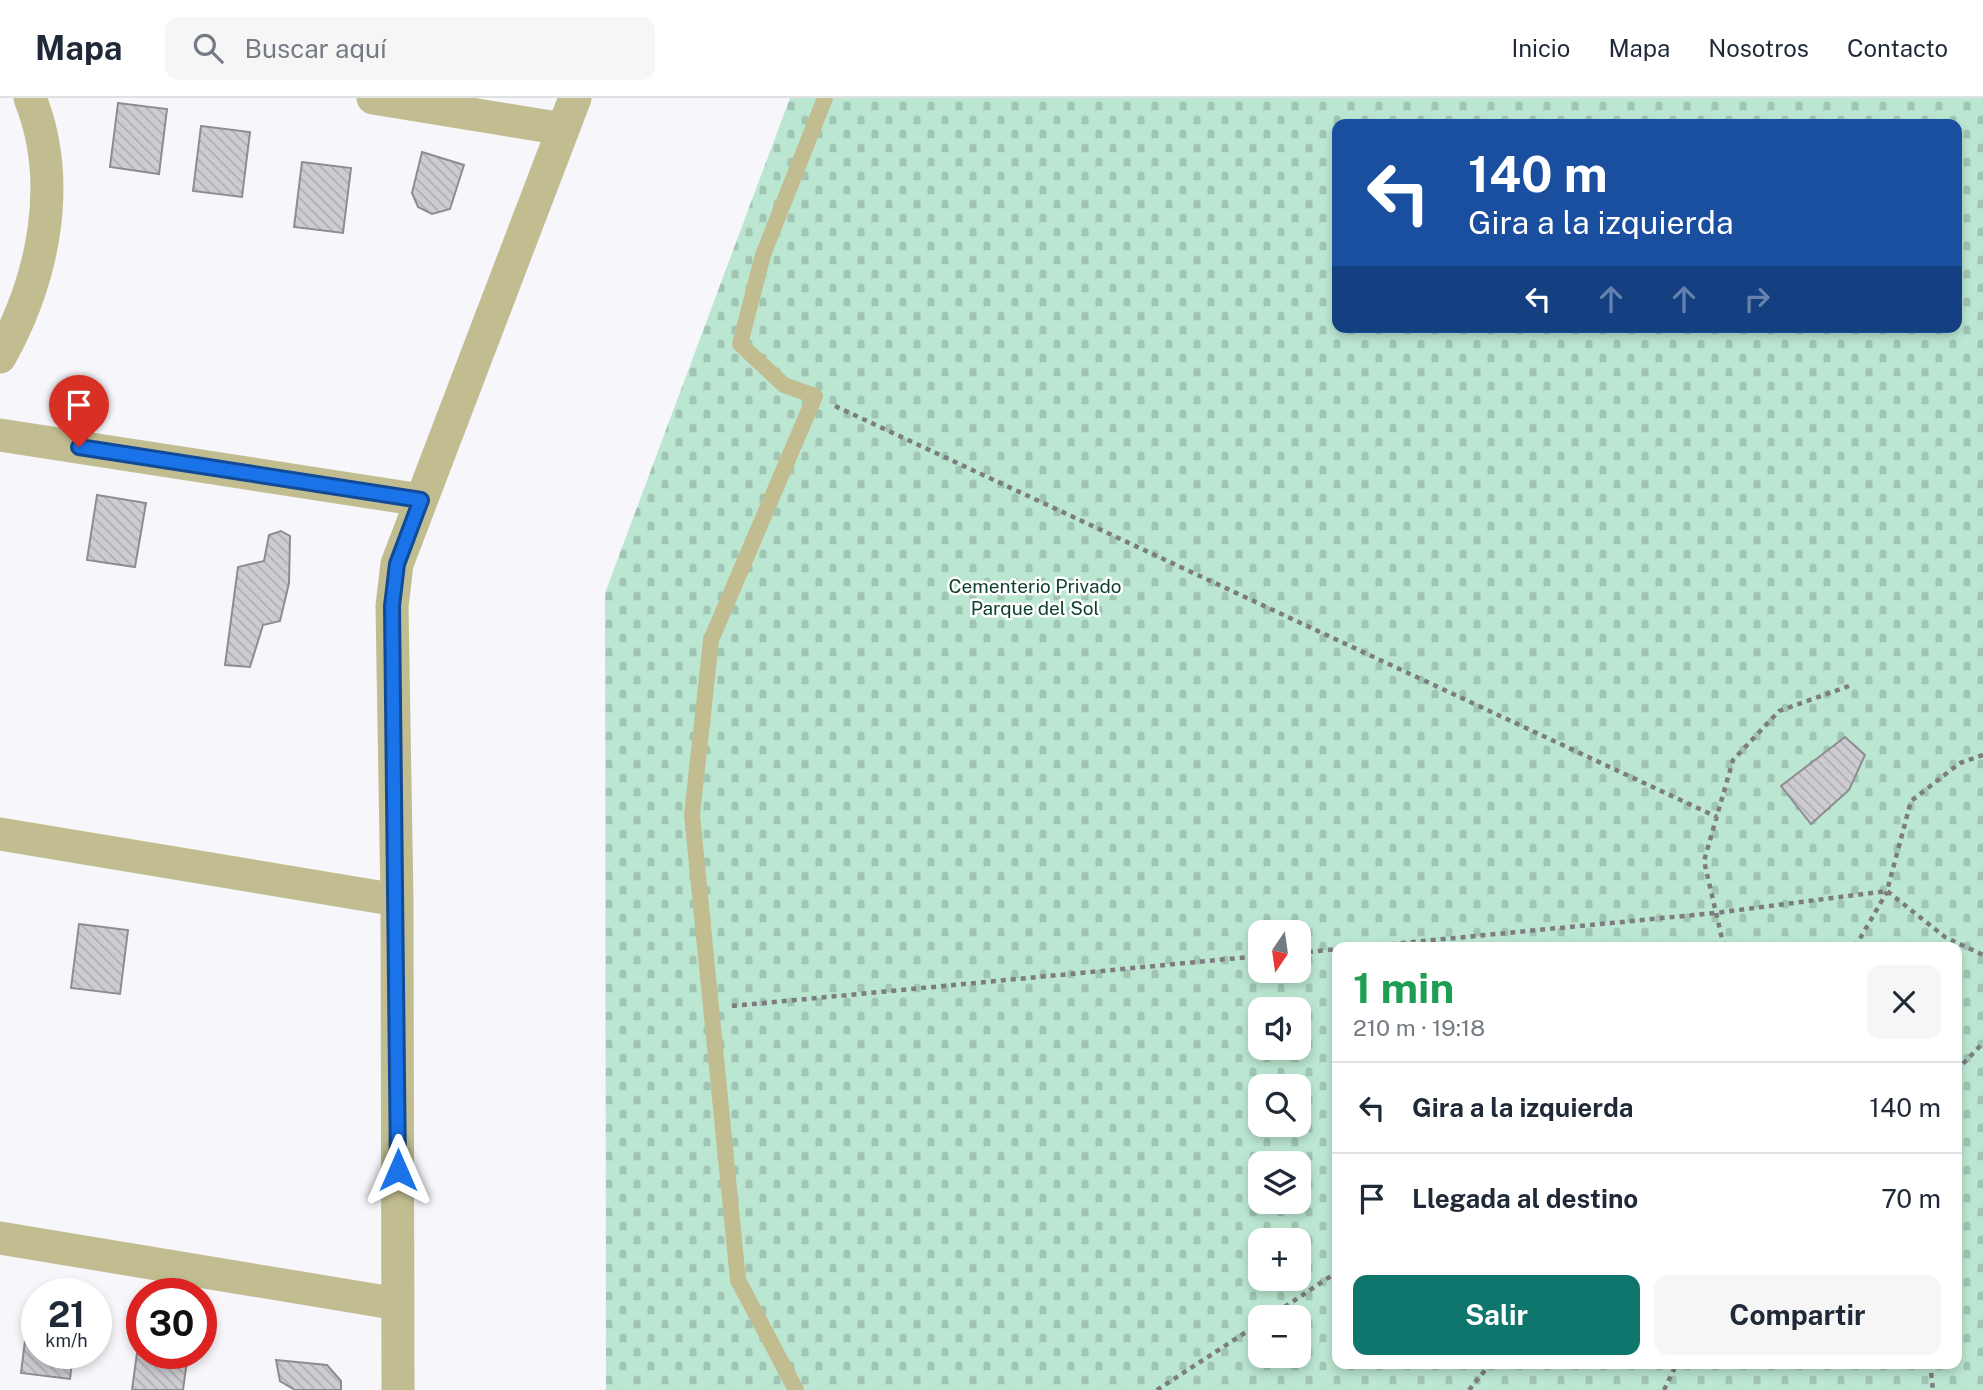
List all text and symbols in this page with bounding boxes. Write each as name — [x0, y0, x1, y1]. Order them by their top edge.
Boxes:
search box — [165, 17, 655, 80]
text: Mapa — [35, 29, 123, 67]
icon: search — [189, 29, 227, 67]
text: Buscar aquí — [245, 33, 386, 64]
text: Inicio — [1511, 34, 1570, 62]
text: Mapa — [1608, 34, 1670, 62]
text: Nosotros — [1708, 34, 1809, 62]
text: Contacto — [1847, 34, 1948, 62]
text: 140 m — [1468, 145, 1608, 203]
icon: left — [1353, 147, 1444, 238]
text: Gira a la izquierda — [1468, 204, 1734, 241]
icon: left — [1519, 280, 1557, 318]
icon: ahead — [1592, 280, 1630, 318]
icon: ahead — [1665, 280, 1703, 318]
icon: right — [1738, 280, 1776, 318]
pin — [49, 375, 109, 447]
icon: arrive — [60, 386, 98, 424]
park label: Cementerio Privado Parque del Sol — [948, 575, 1122, 619]
north arrow — [1248, 920, 1311, 984]
map controls — [1248, 920, 1311, 1368]
text: 1 min — [1353, 963, 1454, 1012]
button: close — [1867, 965, 1941, 1039]
button: sound — [1248, 997, 1311, 1060]
text: 210 m · 19:18 — [1353, 1014, 1485, 1041]
button: search — [1248, 1074, 1311, 1137]
icon: left — [1353, 1089, 1391, 1127]
text: Gira a la izquierda — [1412, 1092, 1634, 1123]
text: 140 m — [1869, 1092, 1941, 1123]
position arrow — [361, 1133, 435, 1207]
button: layers — [1248, 1151, 1311, 1214]
icon: arrive — [1353, 1180, 1391, 1218]
text: Llegada al destino — [1412, 1183, 1638, 1214]
text: 70 m — [1881, 1183, 1941, 1214]
button: + — [1248, 1228, 1311, 1291]
button: Salir — [1353, 1275, 1640, 1355]
button: Compartir — [1654, 1275, 1941, 1355]
speed limit sign: 30 — [126, 1278, 217, 1369]
text: 21 — [48, 1294, 85, 1335]
button: − — [1248, 1305, 1311, 1368]
text: km/h — [45, 1330, 88, 1351]

